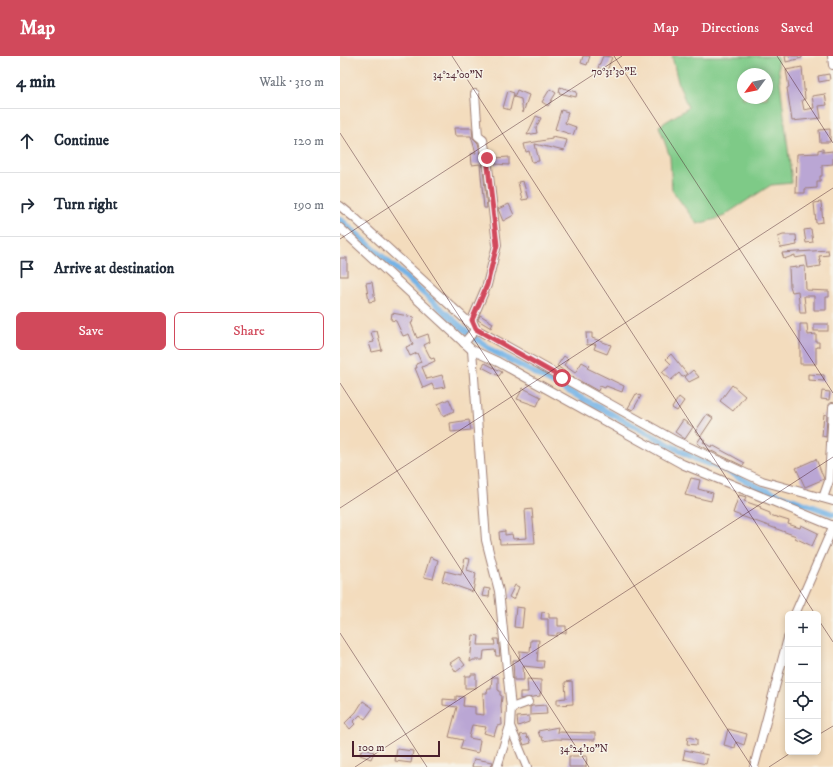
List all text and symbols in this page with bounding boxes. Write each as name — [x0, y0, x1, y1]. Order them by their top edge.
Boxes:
text: Map — [20, 17, 55, 40]
text: Map — [653, 19, 679, 37]
text: Directions — [701, 19, 759, 37]
text: Saved — [781, 19, 813, 37]
text: 70°31'30"E — [592, 66, 636, 78]
north arrow — [737, 68, 773, 104]
text: 34°24'00"N — [433, 69, 483, 81]
text: 4 min — [16, 71, 55, 93]
text: Walk · 310 m — [259, 74, 324, 90]
icon: ahead — [16, 130, 38, 152]
text: Continue — [54, 131, 109, 150]
text: 120 m — [293, 133, 324, 149]
route end — [478, 149, 496, 167]
icon: right — [16, 194, 38, 216]
text: Turn right — [54, 195, 117, 214]
text: 190 m — [293, 197, 324, 213]
icon: arrive — [16, 258, 38, 280]
text: Arrive at destination — [54, 259, 174, 278]
button: Save — [16, 312, 166, 350]
button: Share — [174, 312, 324, 350]
route start — [553, 369, 571, 387]
map controls — [785, 611, 821, 755]
button: + — [785, 611, 821, 647]
button: − — [785, 647, 821, 683]
button: locate — [785, 683, 821, 719]
button: layers — [785, 719, 821, 755]
scale bar — [352, 739, 440, 758]
text: 100 m — [358, 741, 384, 755]
text: 34°24'10"N — [560, 743, 608, 755]

